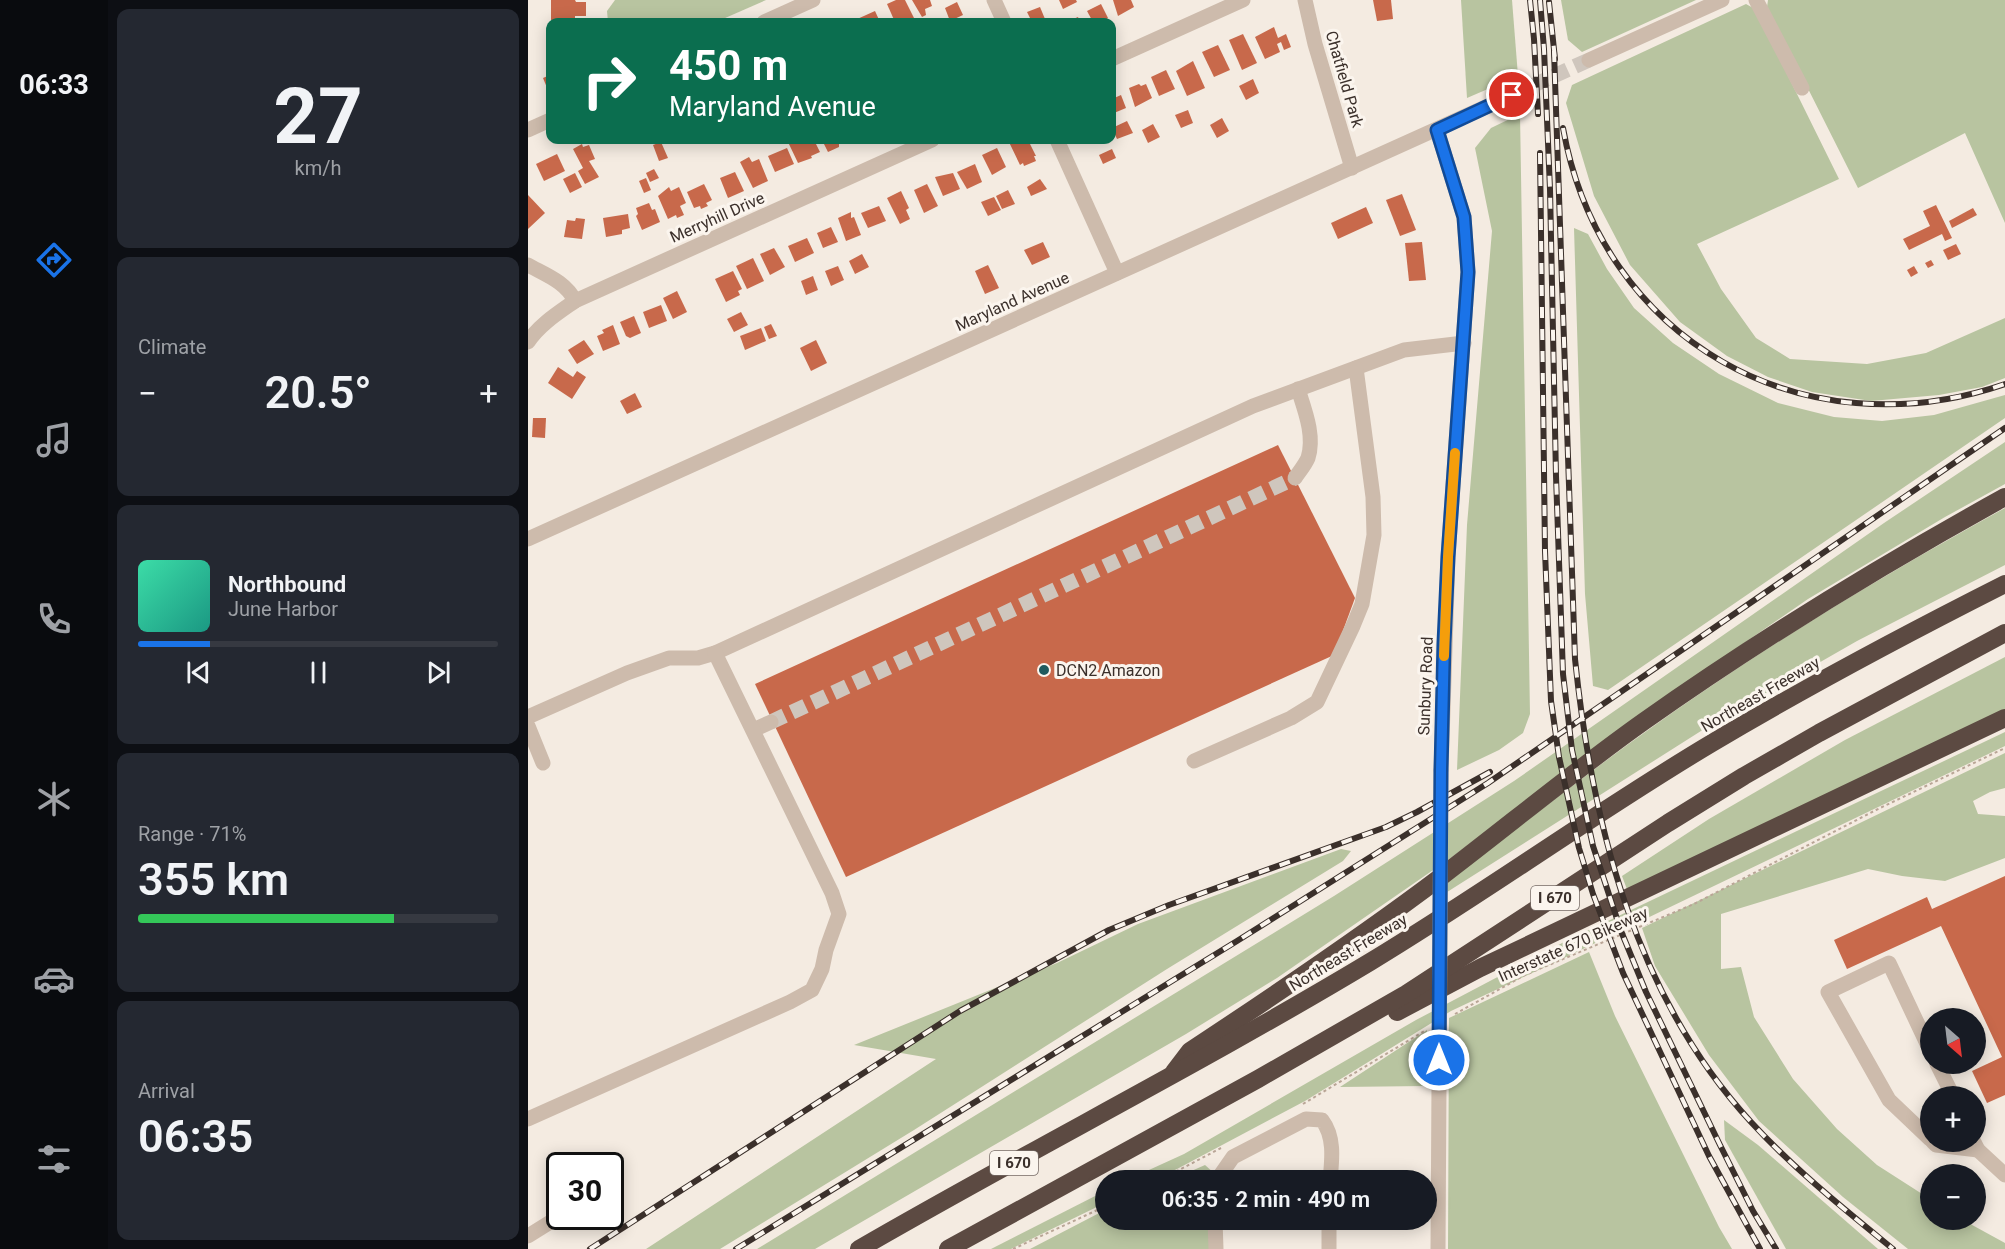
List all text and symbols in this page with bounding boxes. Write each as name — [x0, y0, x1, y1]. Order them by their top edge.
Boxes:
street label: Chatfield Park — [1322, 29, 1368, 131]
text: 450 m — [669, 41, 788, 90]
icon: right — [570, 42, 648, 120]
text: 06:33 — [19, 69, 89, 101]
pin — [1486, 69, 1537, 120]
text: 27 — [273, 71, 363, 162]
icon: arrive — [1495, 78, 1528, 111]
text: Maryland Avenue — [669, 91, 876, 123]
text: km/h — [295, 156, 341, 180]
street label: Merryhill Drive — [667, 188, 767, 247]
icon: directions — [33, 239, 75, 281]
street label: Maryland Avenue — [952, 268, 1072, 335]
text: Climate — [138, 335, 206, 359]
text: 20.5° — [264, 366, 372, 419]
text: − — [138, 374, 157, 413]
text: + — [479, 374, 498, 413]
icon: music — [33, 419, 75, 461]
text: Northbound — [228, 572, 346, 597]
text: June Harbor — [228, 597, 338, 621]
icon: phone — [33, 598, 75, 640]
street label: Sunbury Road — [1414, 636, 1437, 736]
street label: Northeast Freeway — [1697, 652, 1823, 736]
icon: previous — [182, 656, 215, 689]
icon: pause — [302, 656, 335, 689]
icon: next — [422, 656, 455, 689]
place label: DCN2 Amazon — [1056, 661, 1160, 680]
marker: DCN2 Amazon — [1037, 663, 1051, 677]
icon: climate — [33, 778, 75, 820]
text: Range · 71% — [138, 822, 246, 846]
text: 355 km — [138, 853, 289, 906]
road number: I 670 — [1531, 886, 1579, 910]
street label: Interstate 670 Bikeway — [1496, 903, 1651, 986]
street label: Northeast Freeway — [1286, 910, 1411, 995]
icon: car — [33, 958, 75, 1000]
north arrow — [1920, 1008, 1986, 1074]
map controls — [1920, 1008, 1986, 1230]
position arrow — [1407, 1028, 1471, 1092]
text: Arrival — [138, 1079, 195, 1103]
button: + — [1920, 1086, 1986, 1152]
text: 06:35 — [138, 1110, 253, 1163]
icon: filters — [33, 1138, 75, 1180]
road number: I 670 — [990, 1151, 1038, 1175]
speed limit sign: 30 — [546, 1152, 624, 1230]
button: − — [1920, 1164, 1986, 1230]
text: 06:35 · 2 min · 490 m — [1162, 1187, 1370, 1212]

